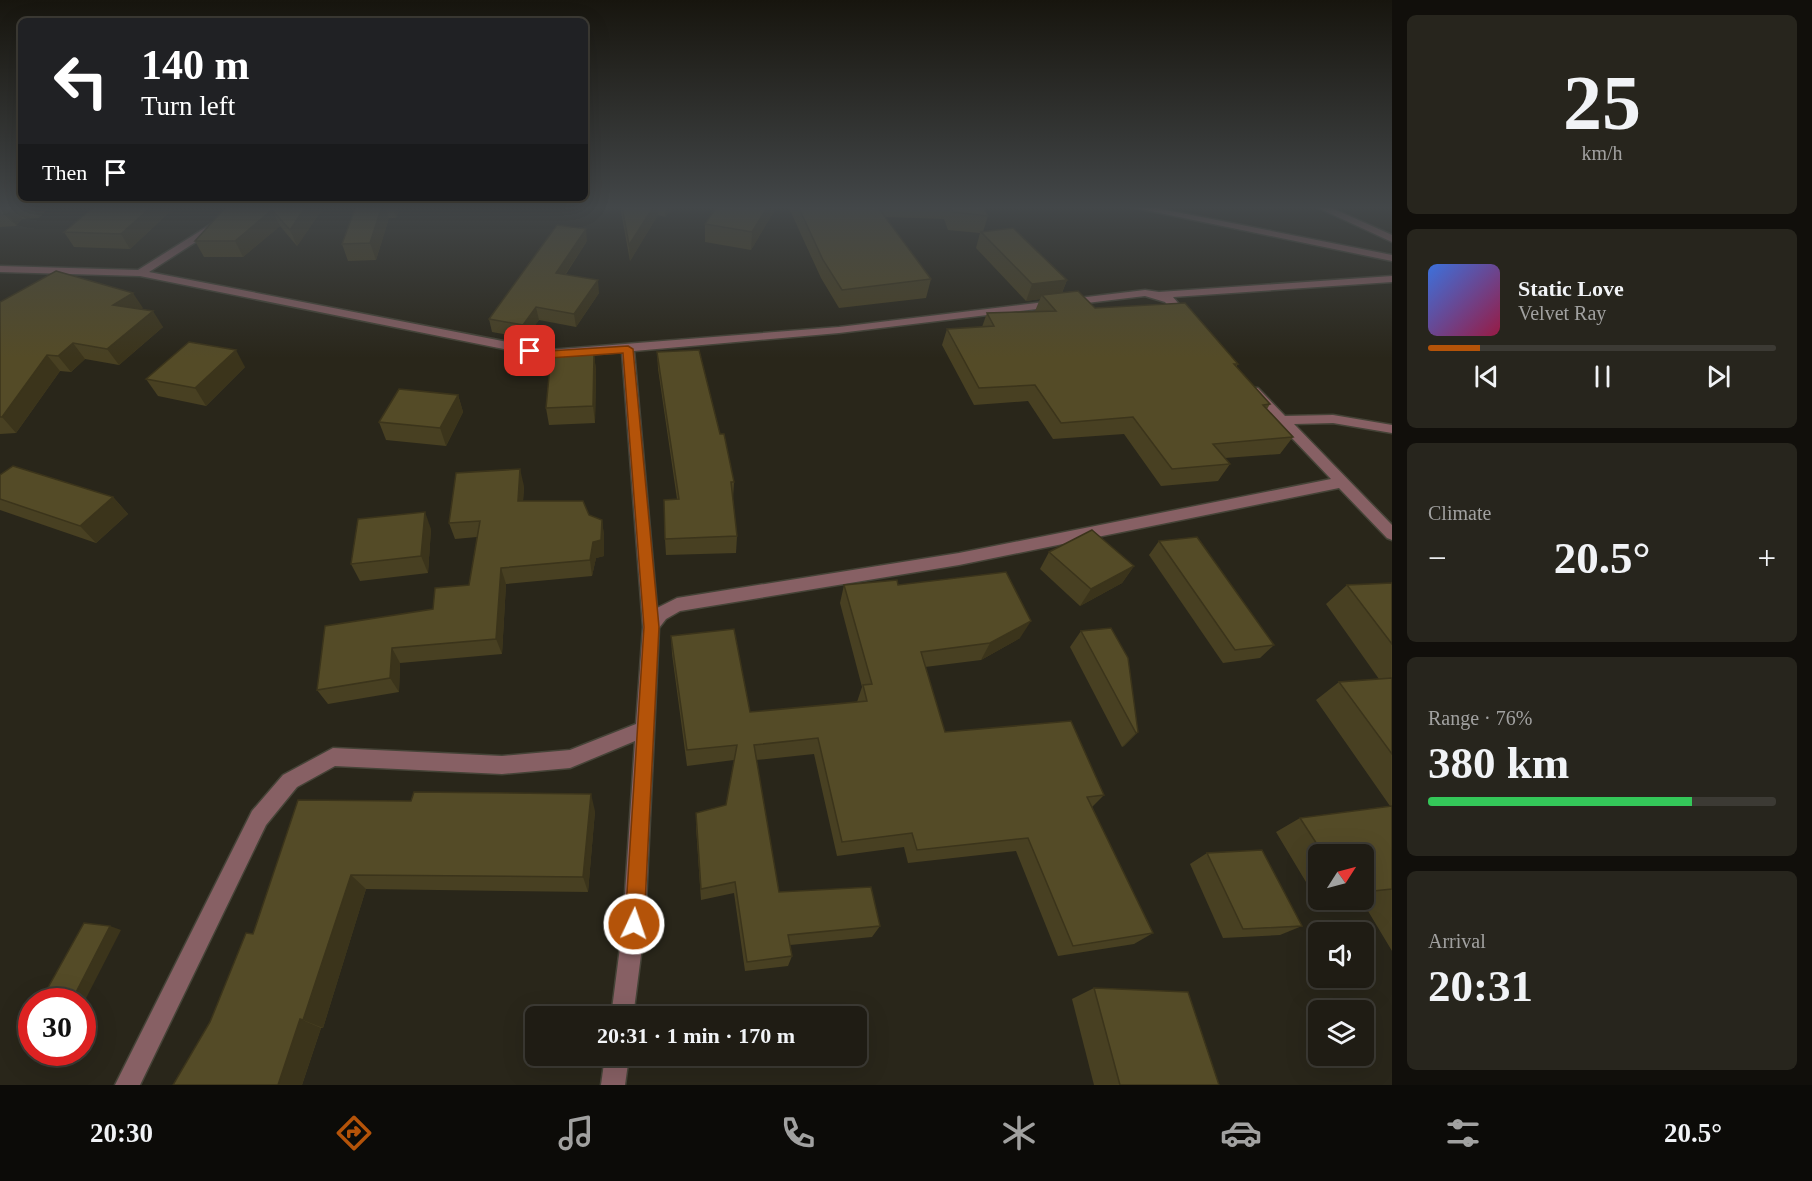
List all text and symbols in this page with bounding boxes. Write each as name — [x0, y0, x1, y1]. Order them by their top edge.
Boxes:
icon: left — [42, 42, 120, 120]
text: 140 m — [141, 42, 250, 88]
text: 25 — [1563, 59, 1641, 146]
text: Turn left — [141, 91, 235, 121]
text: km/h — [1581, 142, 1623, 164]
icon: arrive — [99, 156, 132, 189]
text: Then — [42, 160, 87, 185]
text: Static Love — [1518, 276, 1624, 301]
text: Velvet Ray — [1518, 302, 1606, 324]
pin — [504, 325, 555, 376]
icon: arrive — [513, 334, 546, 367]
icon: previous — [1470, 360, 1503, 393]
icon: pause — [1586, 360, 1619, 393]
icon: next — [1702, 360, 1735, 393]
text: Climate — [1428, 502, 1491, 524]
text: 20.5° — [1554, 533, 1650, 583]
text: − — [1428, 540, 1447, 576]
text: + — [1757, 540, 1776, 576]
text: Range · 76% — [1428, 707, 1532, 729]
text: 380 km — [1428, 738, 1569, 788]
north arrow — [1308, 844, 1374, 910]
map controls — [1308, 844, 1374, 1066]
position arrow — [602, 892, 666, 956]
button: sound — [1308, 922, 1374, 988]
text: Arrival — [1428, 930, 1486, 952]
text: 20:31 — [1428, 961, 1533, 1011]
speed limit sign: 30 — [18, 988, 96, 1066]
button: layers — [1308, 1000, 1374, 1066]
text: 20:31 · 1 min · 170 m — [597, 1023, 795, 1048]
icon: directions — [333, 1112, 375, 1154]
icon: music — [555, 1112, 597, 1154]
icon: phone — [777, 1112, 819, 1154]
icon: climate — [998, 1112, 1040, 1154]
icon: car — [1220, 1112, 1262, 1154]
icon: filters — [1442, 1112, 1484, 1154]
text: 20:30 — [90, 1118, 153, 1148]
text: 20.5° — [1664, 1118, 1722, 1148]

